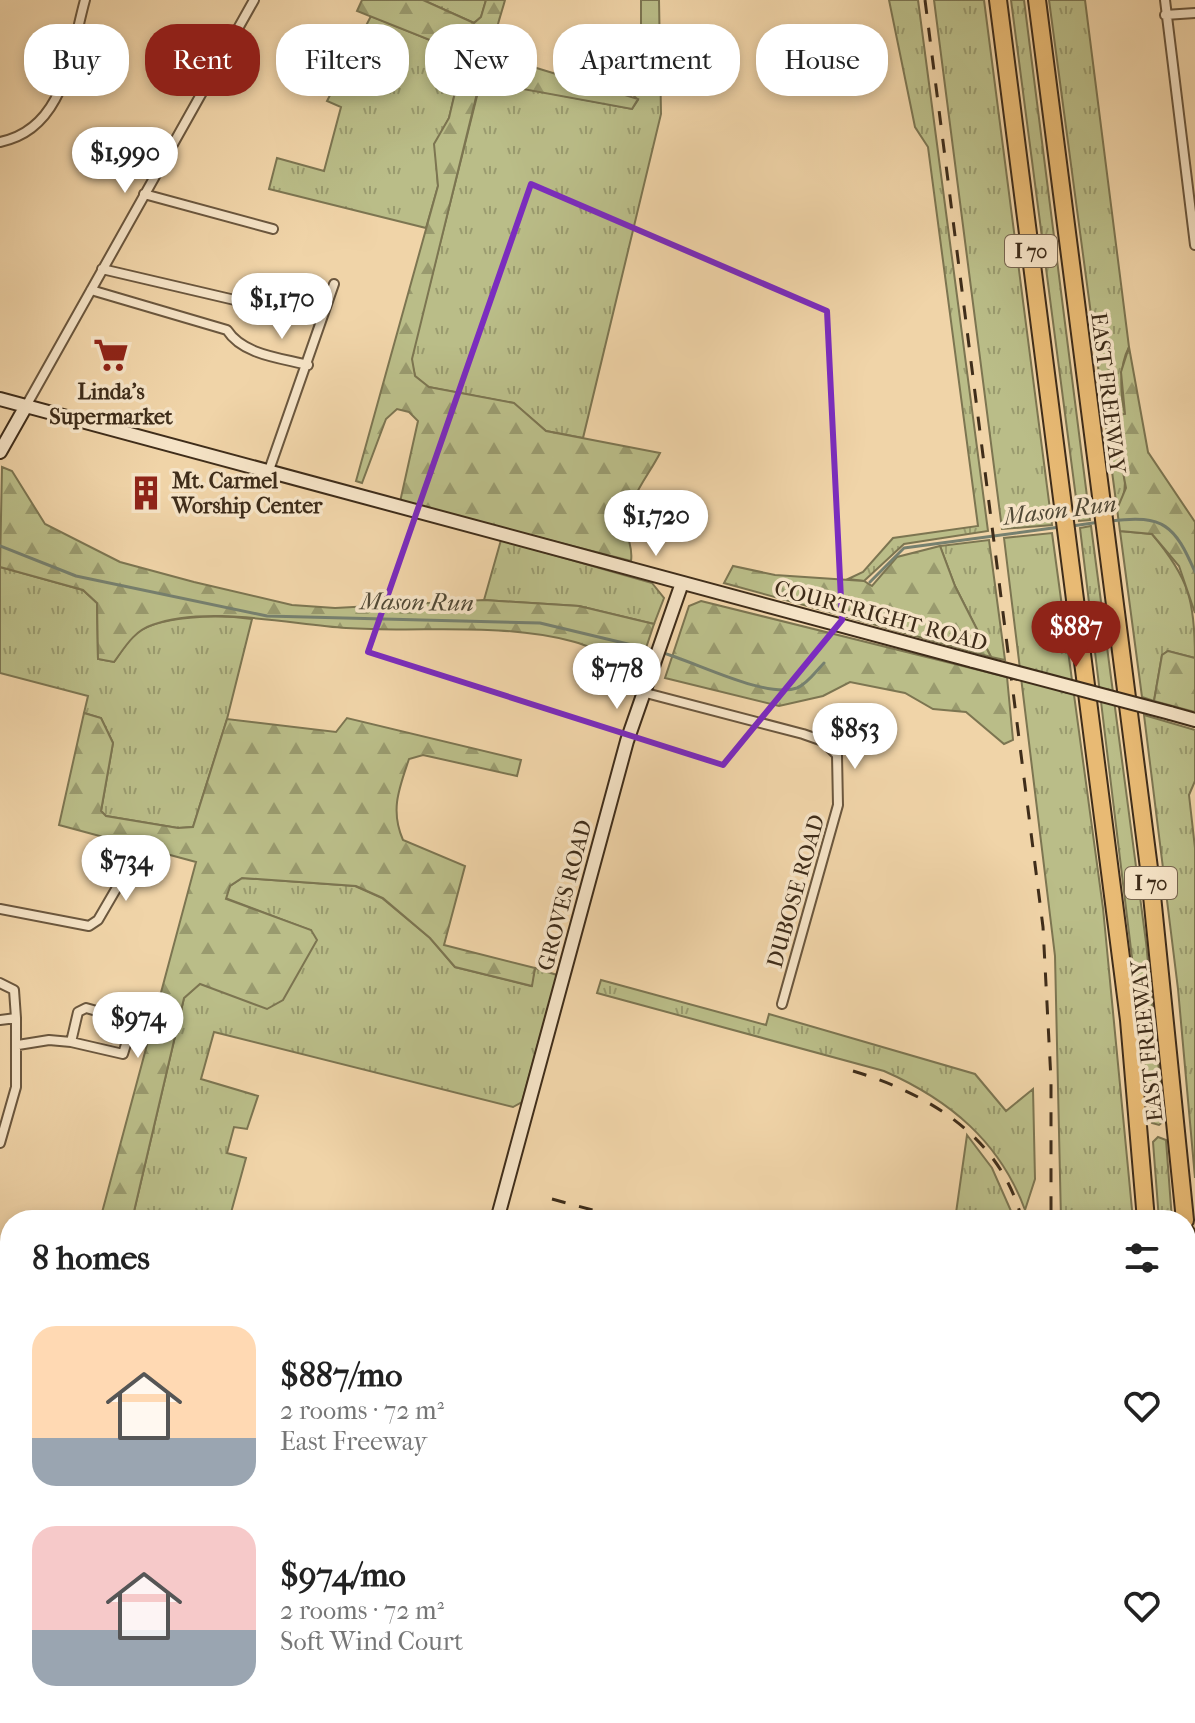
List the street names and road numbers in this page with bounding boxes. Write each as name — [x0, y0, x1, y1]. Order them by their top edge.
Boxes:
road number: I 70 — [1005, 235, 1057, 267]
street label: EAST FREEWAY — [1085, 311, 1131, 476]
street label: COURTRIGHT ROAD — [771, 575, 990, 657]
street label: DUBOSE ROAD — [762, 812, 830, 971]
street label: GROVES ROAD — [532, 817, 598, 973]
road number: I 70 — [1125, 867, 1177, 899]
street label: EAST FREEWAY — [1125, 958, 1168, 1123]

